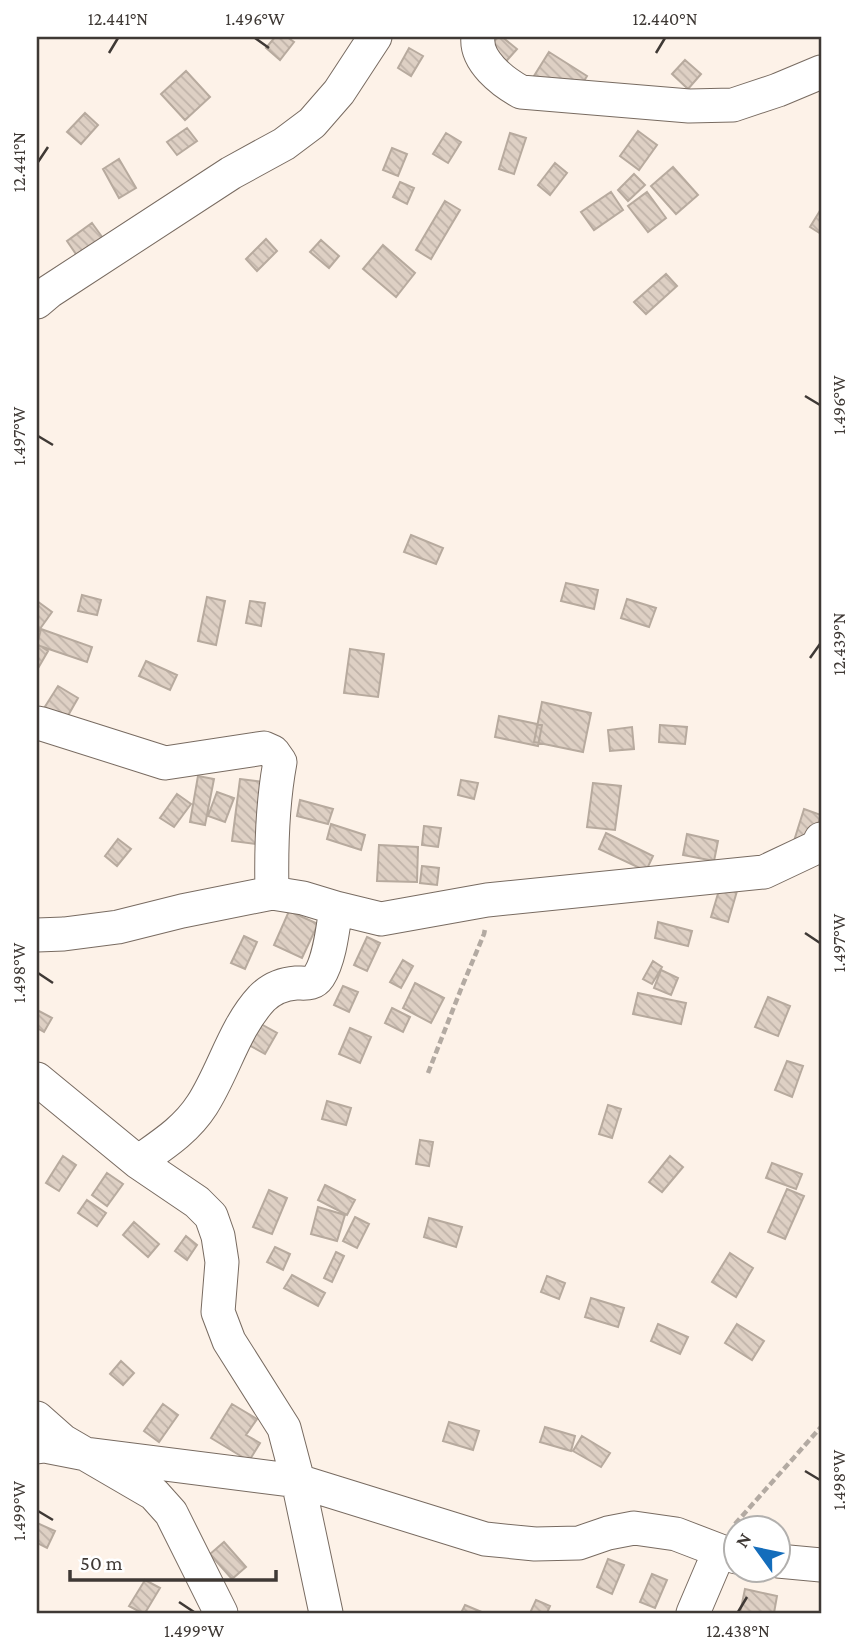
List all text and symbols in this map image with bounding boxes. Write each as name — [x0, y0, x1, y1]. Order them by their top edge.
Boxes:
text: 12.441°N — [88, 9, 148, 29]
text: 1.496°W — [225, 9, 285, 29]
text: 12.440°N — [633, 9, 698, 29]
text: 12.441°N — [9, 132, 29, 192]
text: 1.496°W — [829, 375, 849, 435]
text: 1.497°W — [9, 406, 29, 465]
text: 12.439°N — [829, 612, 849, 675]
text: 1.497°W — [829, 913, 849, 972]
text: 1.498°W — [9, 942, 29, 1003]
text: 1.498°W — [829, 1449, 849, 1510]
text: 1.499°W — [9, 1481, 29, 1541]
north arrow — [722, 1514, 792, 1584]
text: N — [731, 1529, 756, 1551]
scale bar — [70, 1538, 276, 1582]
text: 50 m — [80, 1551, 123, 1575]
text: 1.499°W — [164, 1621, 224, 1641]
text: 12.438°N — [706, 1621, 770, 1641]

